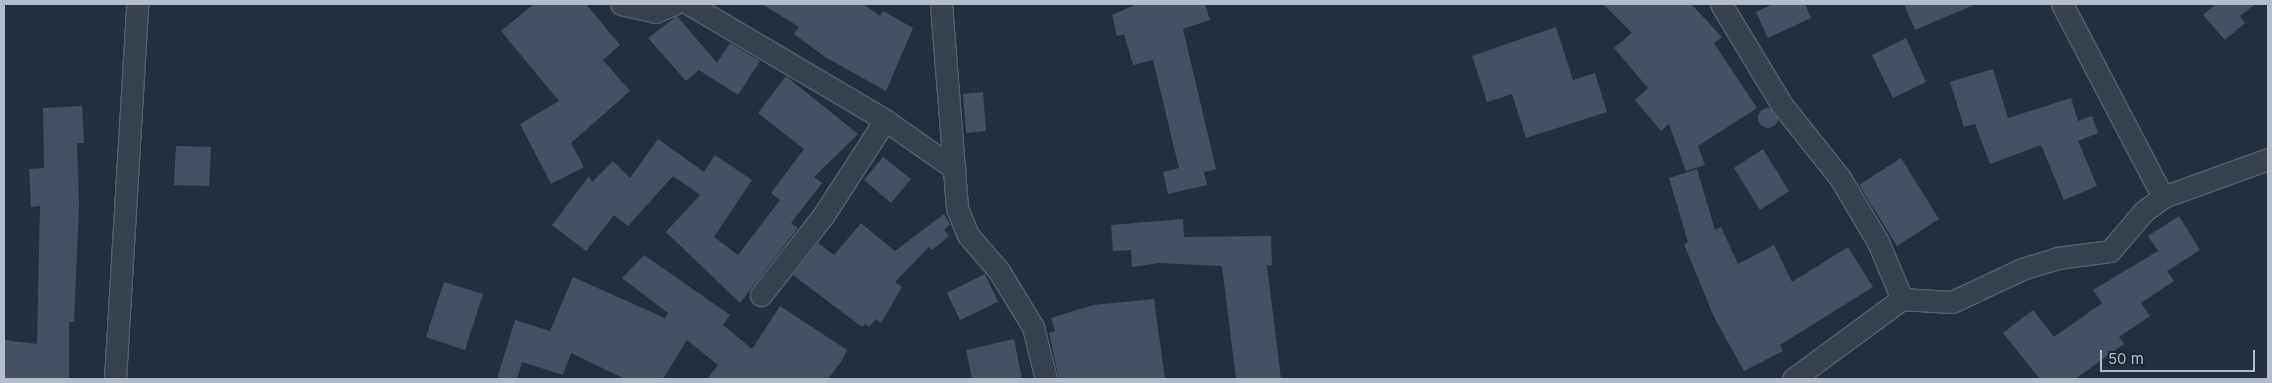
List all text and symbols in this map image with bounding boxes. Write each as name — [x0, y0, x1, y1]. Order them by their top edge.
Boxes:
scale bar — [2102, 340, 2257, 372]
text: 50 m — [2108, 349, 2144, 368]

